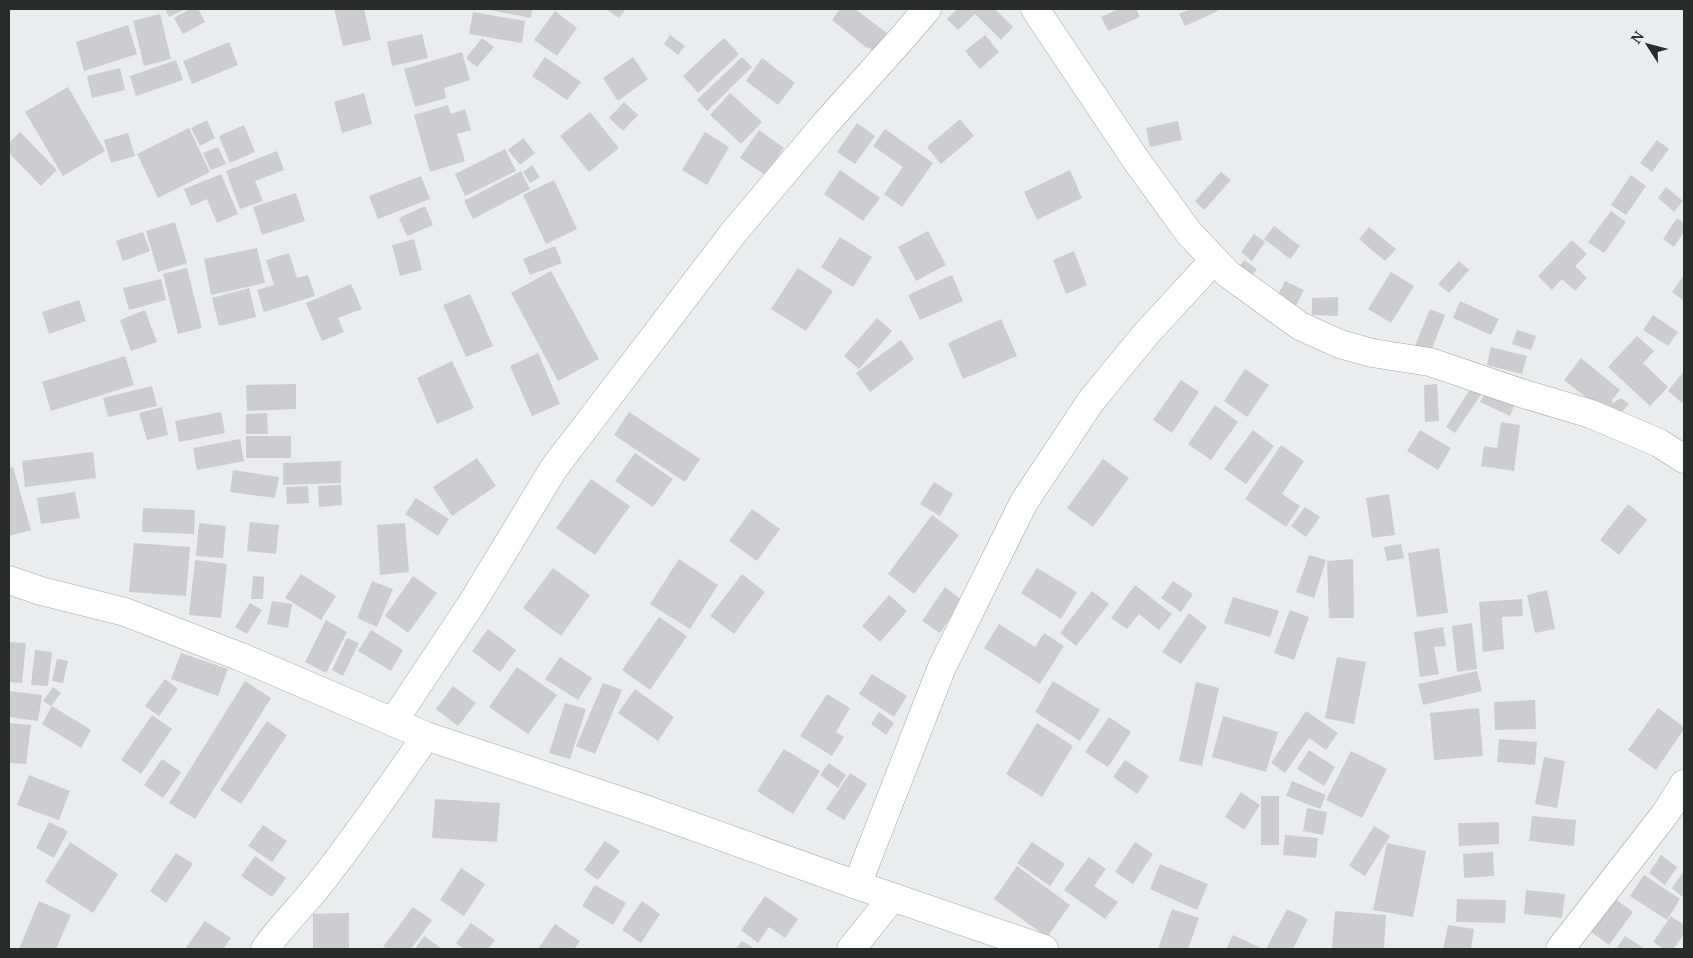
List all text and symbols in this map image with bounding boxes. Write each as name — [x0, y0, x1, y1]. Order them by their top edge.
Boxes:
north arrow — [1623, 20, 1673, 70]
text: N — [1626, 27, 1648, 47]

